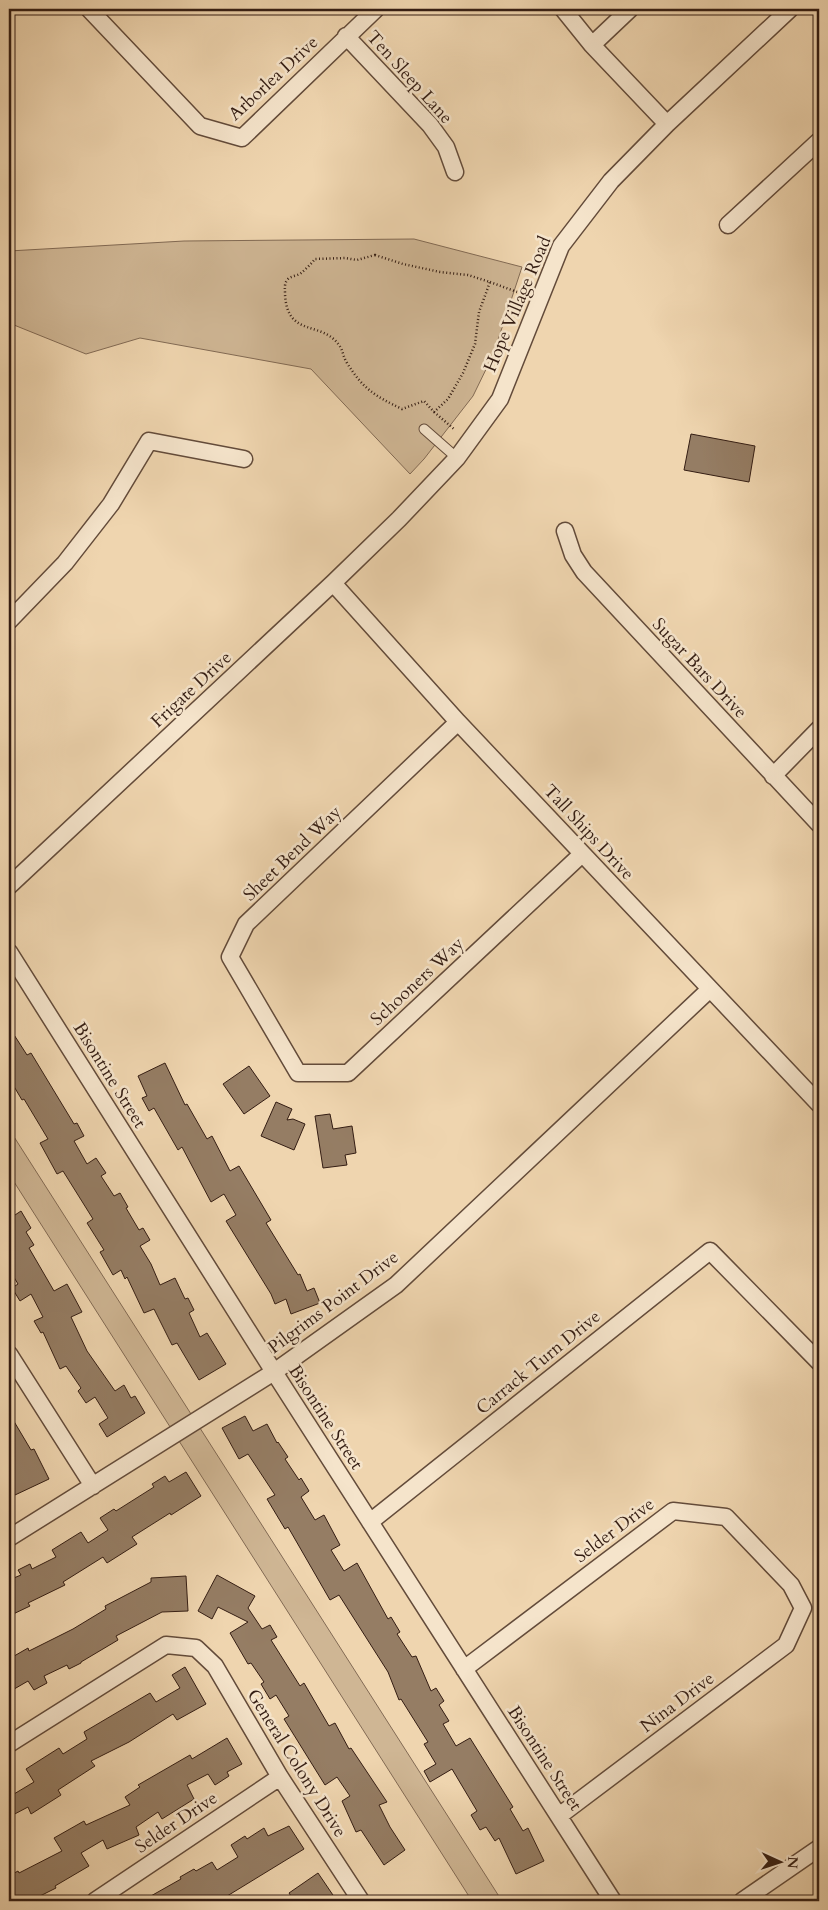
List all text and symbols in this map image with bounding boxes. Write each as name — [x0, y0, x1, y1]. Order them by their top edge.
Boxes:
street label: Ten Sleep Lane — [361, 25, 458, 129]
street label: Arborlea Drive — [223, 30, 324, 126]
street label: Hope Village Road — [478, 232, 558, 376]
street label: Sugar Bars Drive — [646, 613, 753, 724]
street label: Frigate Drive — [146, 645, 237, 733]
street label: Tall Ships Drive — [538, 779, 640, 886]
street label: Sheet Bend Way — [238, 800, 347, 907]
street label: Schooners Way — [365, 931, 470, 1031]
street label: Bisontine Street — [67, 1018, 152, 1133]
street label: Pilgrims Point Drive — [263, 1245, 404, 1360]
street label: Carrack Turn Drive — [471, 1304, 606, 1420]
street label: Bisontine Street — [282, 1360, 369, 1475]
street label: Selder Drive — [569, 1492, 660, 1569]
street label: Nina Drive — [635, 1666, 719, 1739]
street label: General Colony Drive — [241, 1684, 352, 1842]
street label: Bisontine Street — [501, 1701, 588, 1816]
street label: Selder Drive — [130, 1786, 222, 1859]
north arrow — [756, 1838, 806, 1888]
text: N — [783, 1856, 802, 1869]

